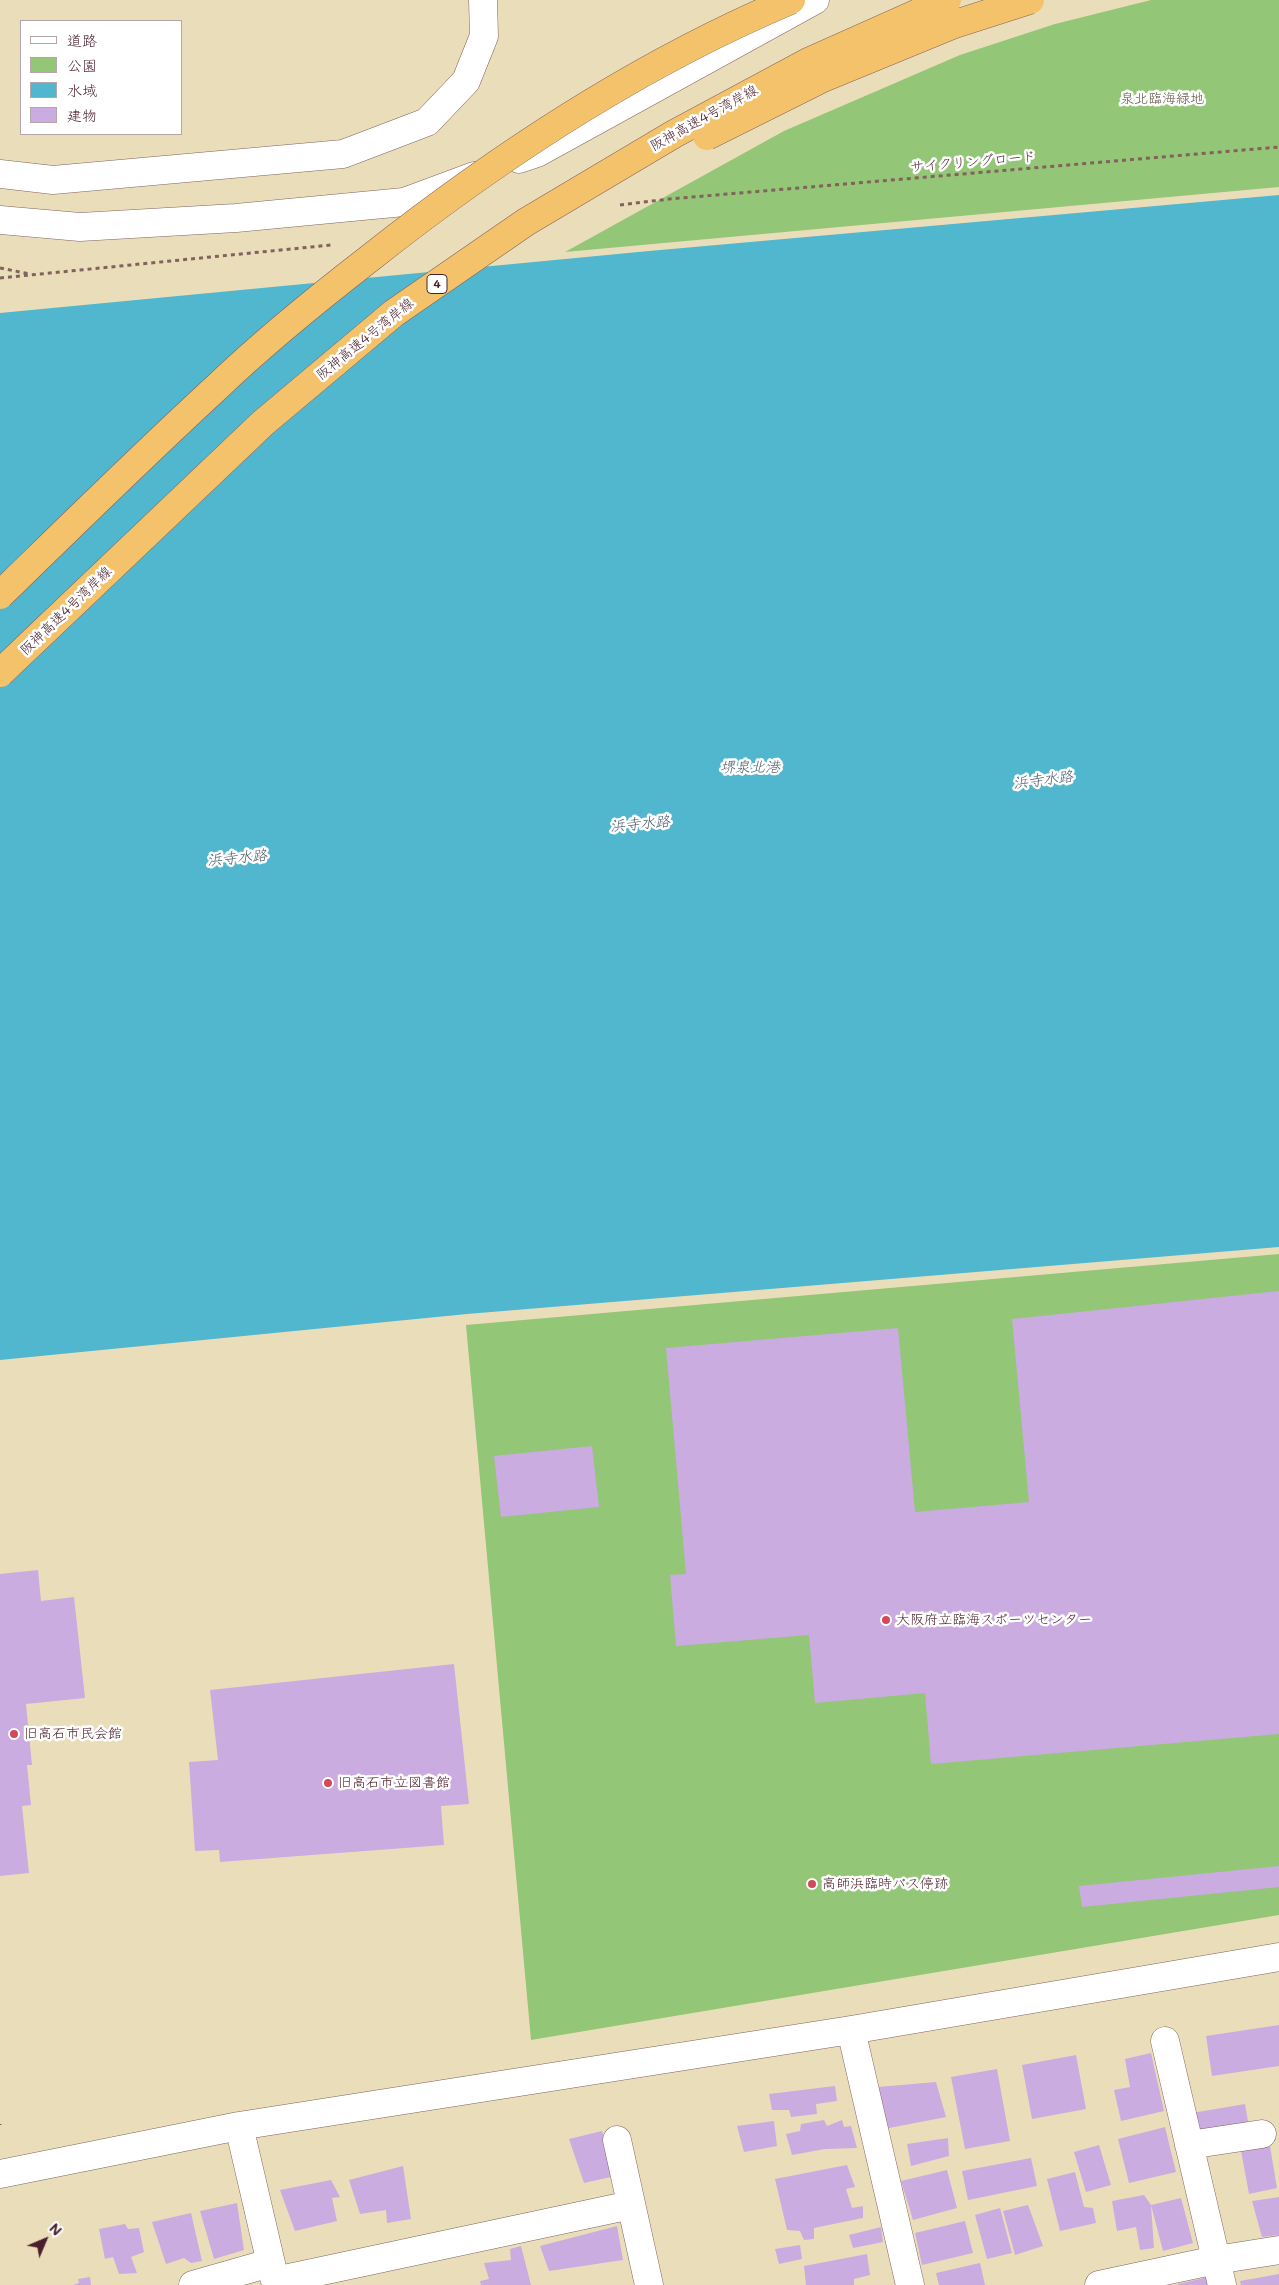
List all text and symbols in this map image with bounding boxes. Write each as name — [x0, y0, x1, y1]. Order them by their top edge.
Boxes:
legend — [20, 20, 182, 135]
text: 道路 — [67, 30, 97, 50]
text: 公園 — [67, 55, 97, 75]
text: 水域 — [67, 80, 97, 100]
street label: 阪神高速4号湾岸線 — [647, 82, 761, 154]
park label: 泉北臨海緑地 — [1120, 91, 1204, 107]
text: 建物 — [67, 105, 97, 125]
street label: サイクリングロード — [910, 148, 1036, 176]
road number: 4 — [427, 274, 447, 294]
street label: 阪神高速4号湾岸線 — [313, 295, 417, 383]
street label: 阪神高速4号湾岸線 — [17, 563, 115, 659]
water label: 堺泉北港 — [720, 758, 780, 776]
water label: 浜寺水路 — [1012, 767, 1074, 793]
water label: 浜寺水路 — [609, 812, 671, 836]
water label: 浜寺水路 — [206, 846, 268, 870]
place label: 大阪府立臨海スポーツセンター — [896, 1612, 1092, 1628]
marker: 大阪府立臨海スポーツセンター — [880, 1614, 892, 1626]
place label: 旧高石市民会館 — [24, 1726, 122, 1742]
marker: 旧高石市民会館 — [8, 1728, 20, 1740]
place label: 旧高石市立図書館 — [338, 1775, 450, 1791]
marker: 旧高石市立図書館 — [322, 1777, 334, 1789]
place label: 高師浜臨時バス停跡 — [822, 1876, 948, 1892]
marker: 高師浜臨時バス停跡 — [806, 1878, 818, 1890]
north arrow — [20, 2215, 70, 2265]
text: N — [45, 2219, 66, 2240]

